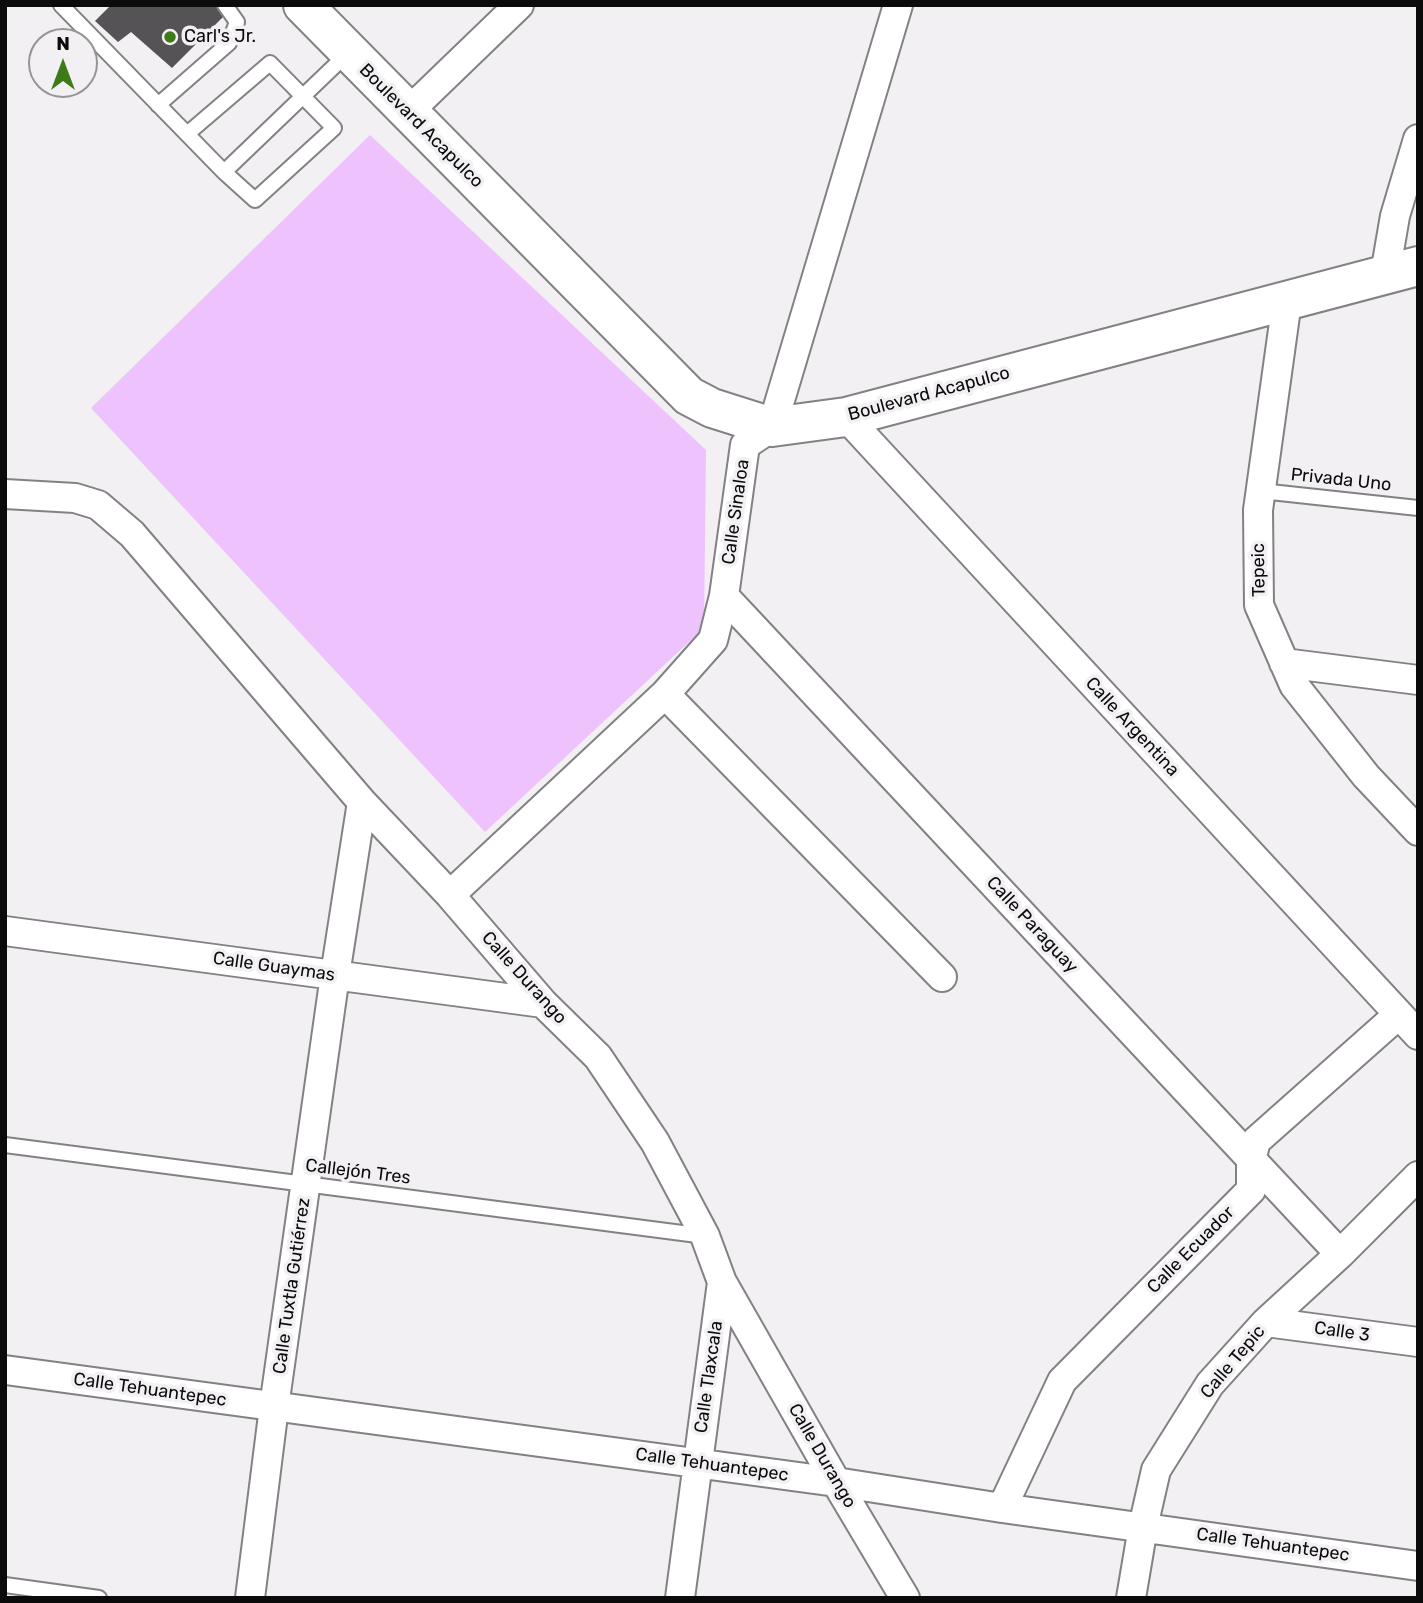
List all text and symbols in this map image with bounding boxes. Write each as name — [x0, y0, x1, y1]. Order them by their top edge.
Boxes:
place label: Carl's Jr. — [184, 26, 256, 48]
north arrow — [28, 28, 98, 98]
marker: Carl's Jr. — [162, 29, 178, 45]
text: N — [56, 32, 70, 55]
street label: Boulevard Acapulco — [354, 59, 488, 193]
street label: Boulevard Acapulco — [846, 362, 1012, 426]
street label: Calle Sinaloa — [718, 458, 754, 566]
street label: Privada Uno — [1290, 464, 1392, 496]
street label: Tepeic — [1248, 543, 1270, 597]
street label: Calle Argentina — [1081, 673, 1183, 781]
street label: Calle Paraguay — [982, 872, 1082, 978]
street label: Calle Durango — [477, 927, 571, 1029]
street label: Calle Guaymas — [212, 948, 336, 986]
street label: Callejón Tres — [304, 1155, 412, 1189]
street label: Calle Tuxtla Gutiérrez — [269, 1196, 315, 1376]
street label: Calle Ecuador — [1143, 1202, 1239, 1298]
street label: Calle 3 — [1313, 1317, 1371, 1347]
street label: Calle Tlaxcala — [690, 1319, 728, 1435]
street label: Calle Tepic — [1196, 1321, 1270, 1403]
street label: Calle Tehuantepec — [72, 1369, 228, 1411]
street label: Calle Durango — [783, 1400, 861, 1512]
street label: Calle Tehuantepec — [634, 1444, 790, 1486]
street label: Calle Tehuantepec — [1195, 1524, 1351, 1566]

